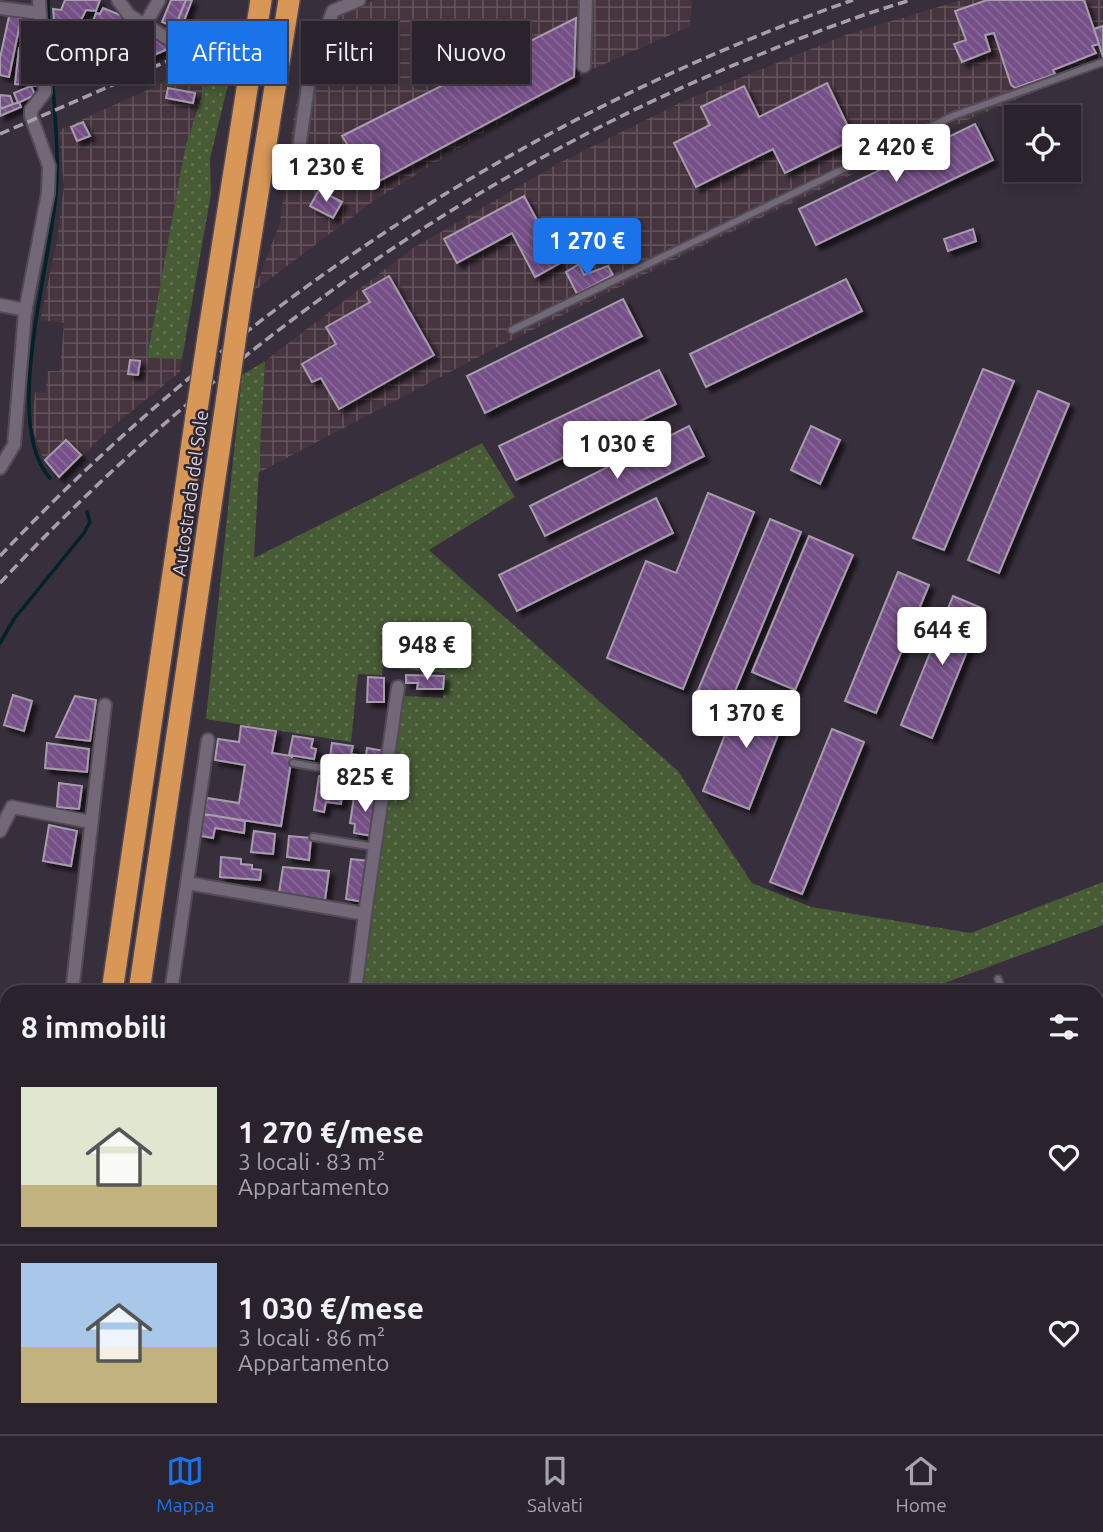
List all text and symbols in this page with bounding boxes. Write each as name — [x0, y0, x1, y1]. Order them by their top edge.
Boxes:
chip: Compra — [21, 21, 154, 84]
chip: Affitta — [168, 21, 287, 84]
chip: Filtri — [301, 21, 398, 84]
chip: Nuovo — [412, 21, 530, 84]
map controls — [1004, 105, 1081, 182]
button: locate — [1004, 105, 1081, 182]
pin: 2 420 € — [831, 124, 961, 184]
text: 2 420 € — [858, 134, 934, 159]
pin: 1 230 € — [261, 144, 391, 204]
text: 1 230 € — [288, 154, 364, 179]
pin: 1 270 € — [522, 218, 652, 278]
text: 1 270 € — [549, 228, 625, 253]
street label: Autostrada del Sole — [167, 409, 213, 577]
pin: 1 030 € — [552, 421, 682, 481]
text: 1 030 € — [579, 431, 655, 456]
pin: 644 € — [893, 608, 991, 667]
text: 644 € — [913, 617, 971, 642]
pin: 948 € — [378, 622, 476, 682]
text: 948 € — [398, 632, 456, 657]
pin: 1 370 € — [681, 690, 811, 750]
text: 1 370 € — [708, 700, 784, 725]
pin: 825 € — [316, 754, 414, 814]
text: 825 € — [336, 764, 394, 789]
icon: filters — [1045, 1008, 1083, 1046]
text: 8 immobili — [21, 1010, 167, 1044]
icon: home — [77, 1115, 161, 1199]
text: 1 270 €/mese — [238, 1115, 424, 1149]
icon: heart — [1045, 1138, 1083, 1176]
text: 3 locali · 83 m² — [238, 1149, 385, 1174]
text: Appartamento — [238, 1174, 389, 1199]
icon: home — [77, 1291, 161, 1375]
text: 1 030 €/mese — [238, 1291, 424, 1325]
icon: heart — [1045, 1314, 1083, 1352]
text: 3 locali · 86 m² — [238, 1325, 385, 1350]
text: Appartamento — [238, 1350, 389, 1375]
tab: Mappa — [156, 1452, 215, 1516]
tab: Salvati — [527, 1452, 583, 1516]
tab: Home — [895, 1452, 947, 1516]

